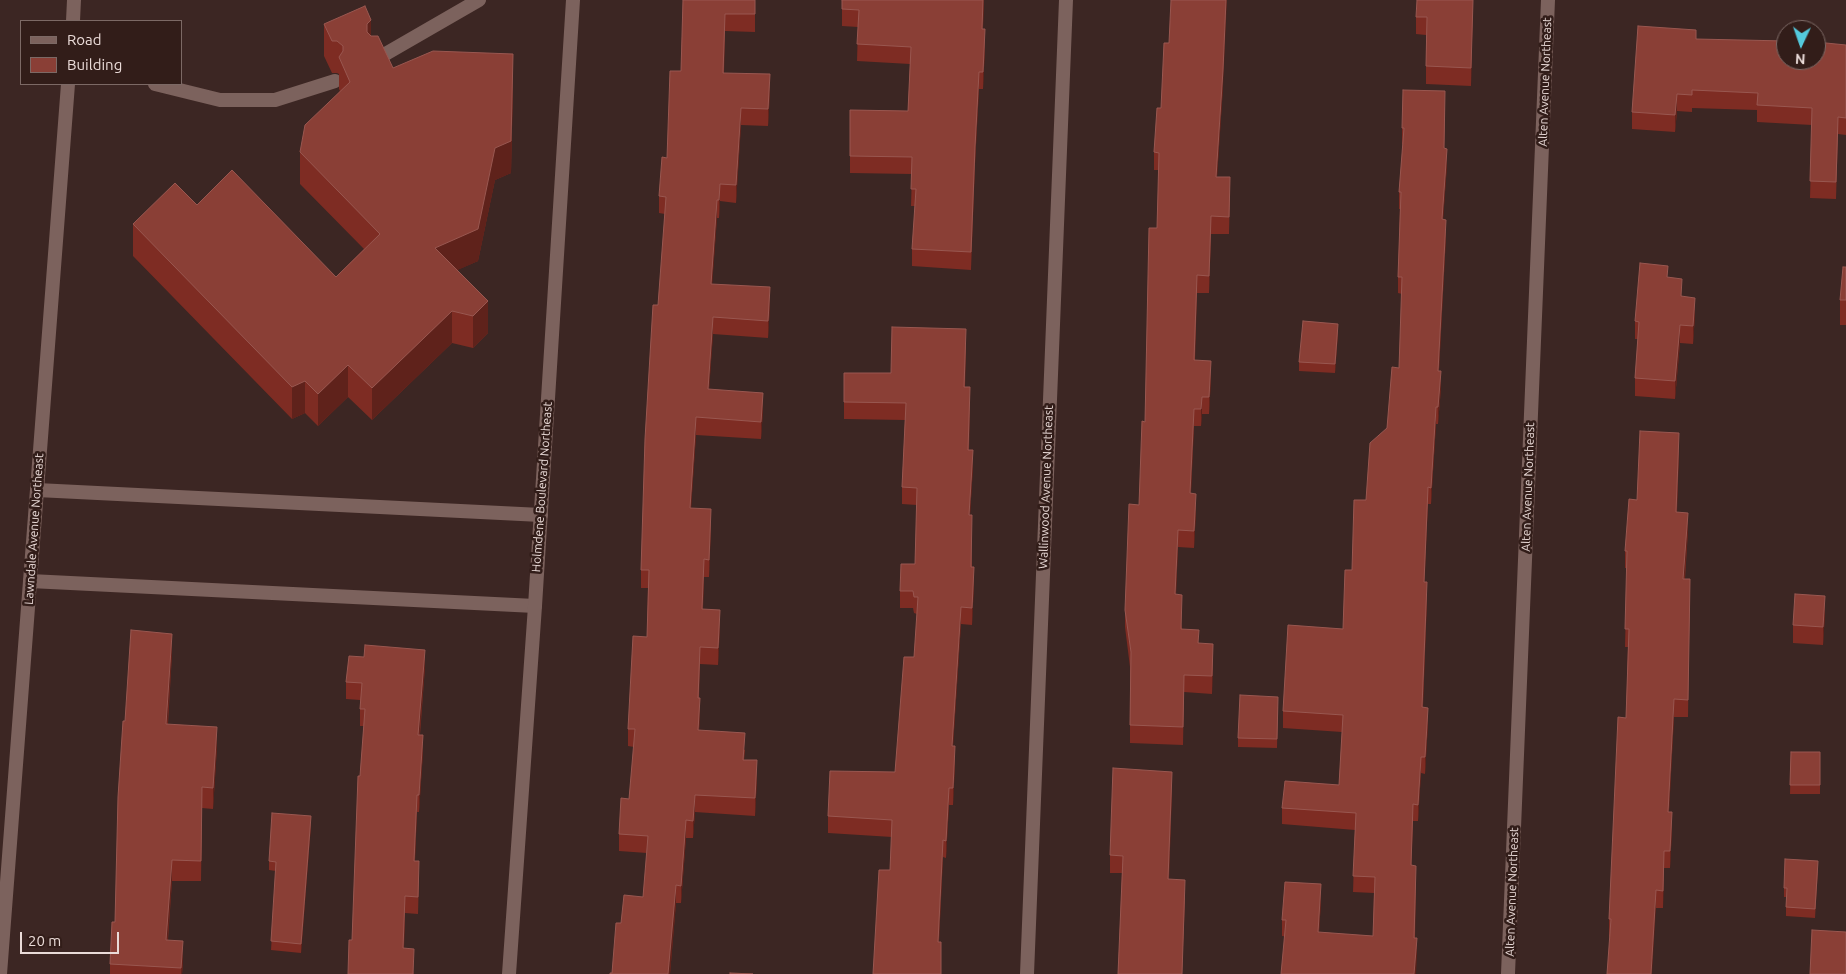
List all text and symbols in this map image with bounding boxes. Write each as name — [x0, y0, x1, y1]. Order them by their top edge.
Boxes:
street label: Alten Avenue Northeast — [1536, 17, 1554, 147]
legend — [20, 20, 182, 85]
north arrow — [1776, 20, 1826, 70]
text: Road — [67, 31, 102, 48]
text: N — [1795, 51, 1806, 67]
text: Building — [67, 56, 122, 73]
street label: Holmdene Boulevard Northeast — [529, 401, 555, 573]
street label: Wallinwood Avenue Northeast — [1036, 405, 1056, 569]
street label: Alten Avenue Northeast — [1519, 422, 1537, 552]
street label: Lawndale Avenue Northeast — [22, 453, 46, 605]
street label: Alten Avenue Northeast — [1503, 827, 1521, 957]
scale bar — [22, 922, 121, 954]
text: 20 m — [28, 932, 61, 949]

